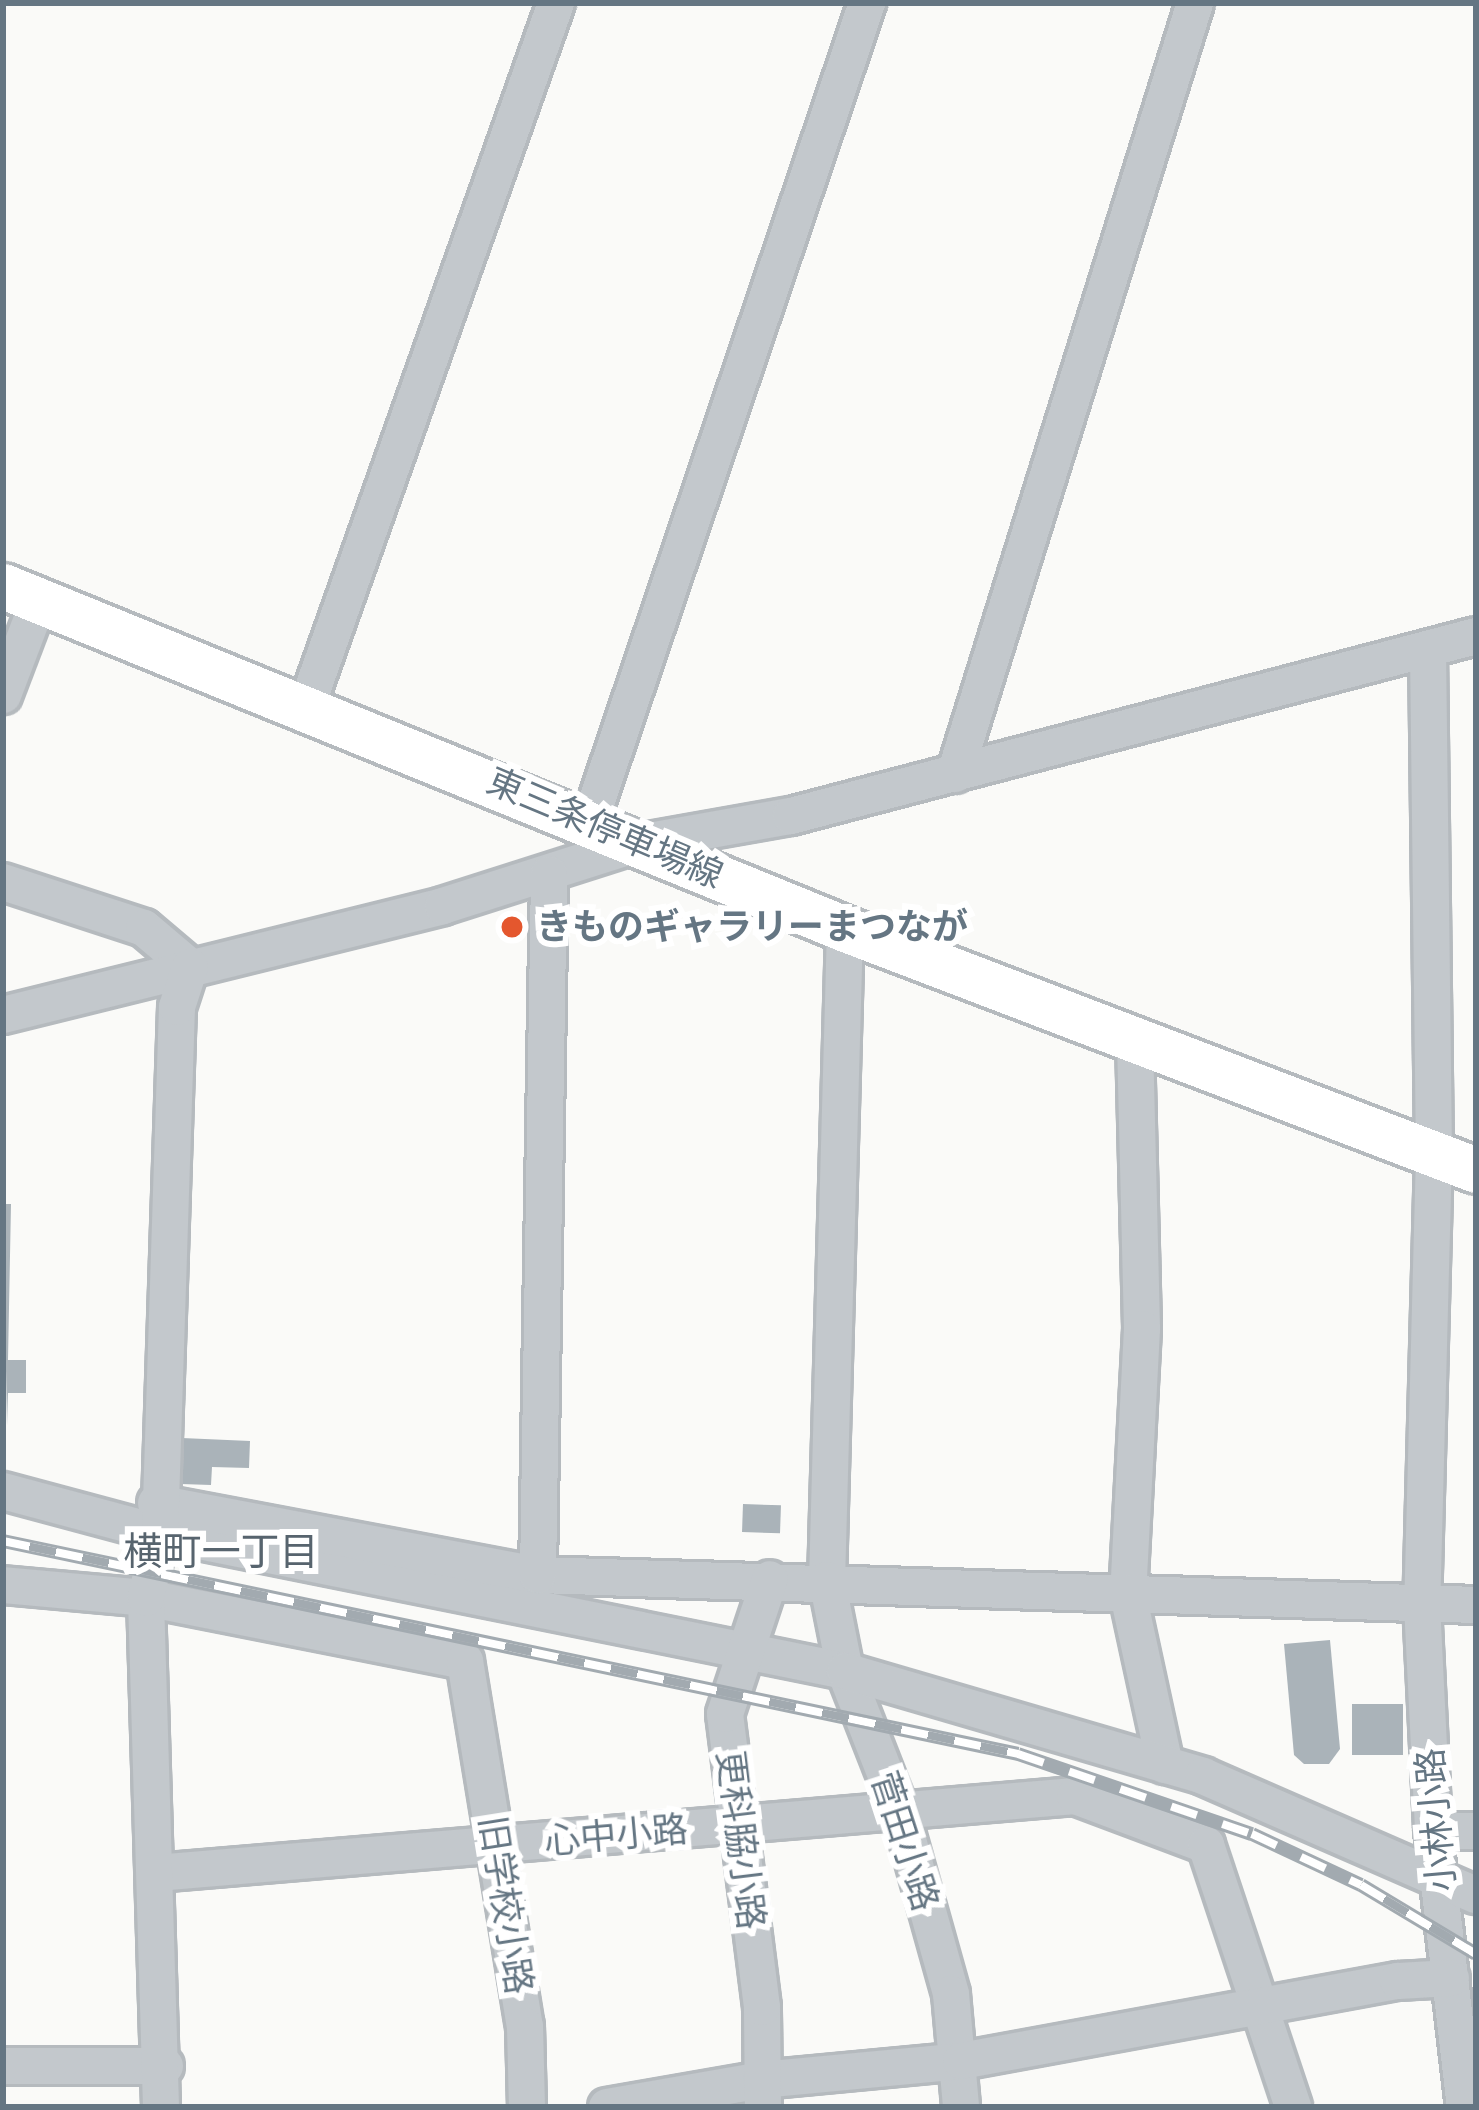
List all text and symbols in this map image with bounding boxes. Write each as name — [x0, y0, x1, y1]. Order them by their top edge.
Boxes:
street label: 東三条停車場線 — [481, 759, 729, 897]
place label: きものギャラリーまつなが — [536, 905, 968, 949]
marker: きものギャラリーまつなが — [499, 914, 525, 940]
district label: 横町一丁目 — [124, 1529, 318, 1575]
street label: 小林小路 — [1408, 1746, 1464, 1894]
street label: 更科脇小路 — [709, 1748, 773, 1932]
street label: 菅田小路 — [862, 1766, 948, 1916]
street label: 心中小路 — [542, 1807, 690, 1863]
street label: 旧学校小路 — [471, 1813, 541, 1997]

